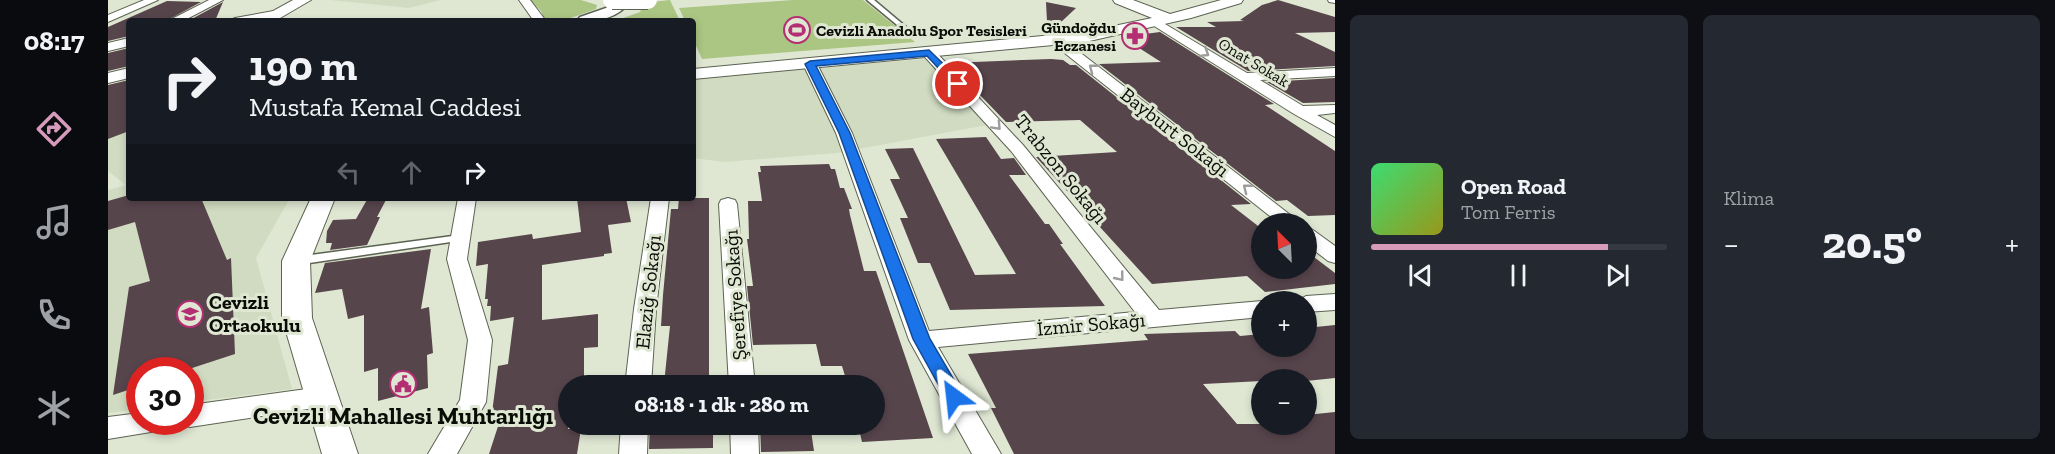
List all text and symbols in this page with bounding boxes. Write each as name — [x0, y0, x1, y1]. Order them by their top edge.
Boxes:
sports icon: Cevizli Anadolu Spor Tesisleri — [782, 15, 812, 45]
place label: Gündoğdu Eczanesi — [1041, 18, 1117, 55]
place label: Cevizli Anadolu Spor Tesisleri — [816, 21, 1027, 40]
pharmacy icon: Gündoğdu Eczanesi — [1120, 21, 1150, 51]
text: 08:17 — [24, 25, 84, 57]
street label: Onat Sokak — [1215, 34, 1293, 91]
text: 190 m — [249, 40, 357, 91]
icon: right — [150, 42, 228, 120]
one-way arrow — [1199, 46, 1209, 58]
pin — [932, 58, 983, 109]
one-way arrow — [1089, 65, 1100, 76]
icon: arrive — [941, 67, 974, 100]
street label: Bayburt Sokağı — [1116, 82, 1234, 182]
text: Mustafa Kemal Caddesi — [249, 91, 521, 123]
icon: directions — [33, 108, 75, 150]
street label: Trabzon Sokağı — [1010, 109, 1113, 229]
one-way arrow — [990, 120, 1001, 130]
icon: left — [332, 156, 365, 189]
icon: ahead — [395, 156, 428, 189]
icon: right — [458, 156, 491, 189]
text: Open Road — [1461, 173, 1566, 200]
one-way arrow — [1243, 184, 1254, 195]
text: Klima — [1724, 186, 1774, 210]
text: Tom Ferris — [1461, 200, 1556, 224]
icon: music — [33, 201, 75, 243]
north arrow — [1251, 213, 1317, 279]
map controls — [1251, 213, 1317, 435]
text: 20.5° — [1822, 216, 1922, 270]
text: − — [1724, 224, 1739, 263]
text: + — [2005, 224, 2019, 263]
street label: Şerefiye Sokağı — [718, 228, 752, 361]
street label: Elaziğ Sokağı — [630, 233, 666, 350]
icon: previous — [1404, 259, 1437, 292]
icon: pause — [1502, 259, 1535, 292]
icon: next — [1601, 259, 1634, 292]
one-way arrow — [1113, 271, 1124, 282]
place label: Cevizli Ortaokulu — [209, 290, 301, 337]
button: + — [1251, 291, 1317, 357]
icon: phone — [33, 294, 75, 336]
school or university icon: Cevizli Ortaokulu — [175, 299, 205, 329]
street label: İzmir Sokağı — [1036, 307, 1147, 341]
speed limit sign: 30 — [126, 357, 204, 435]
position arrow — [922, 365, 986, 429]
public building icon: Cevizli Mahallesi Muhtarlığı — [388, 369, 418, 399]
button: − — [1251, 369, 1317, 435]
icon: climate — [33, 387, 75, 429]
text: 08:18 · 1 dk · 280 m — [634, 391, 809, 418]
place label: Cevizli Mahallesi Muhtarlığı — [253, 401, 553, 430]

